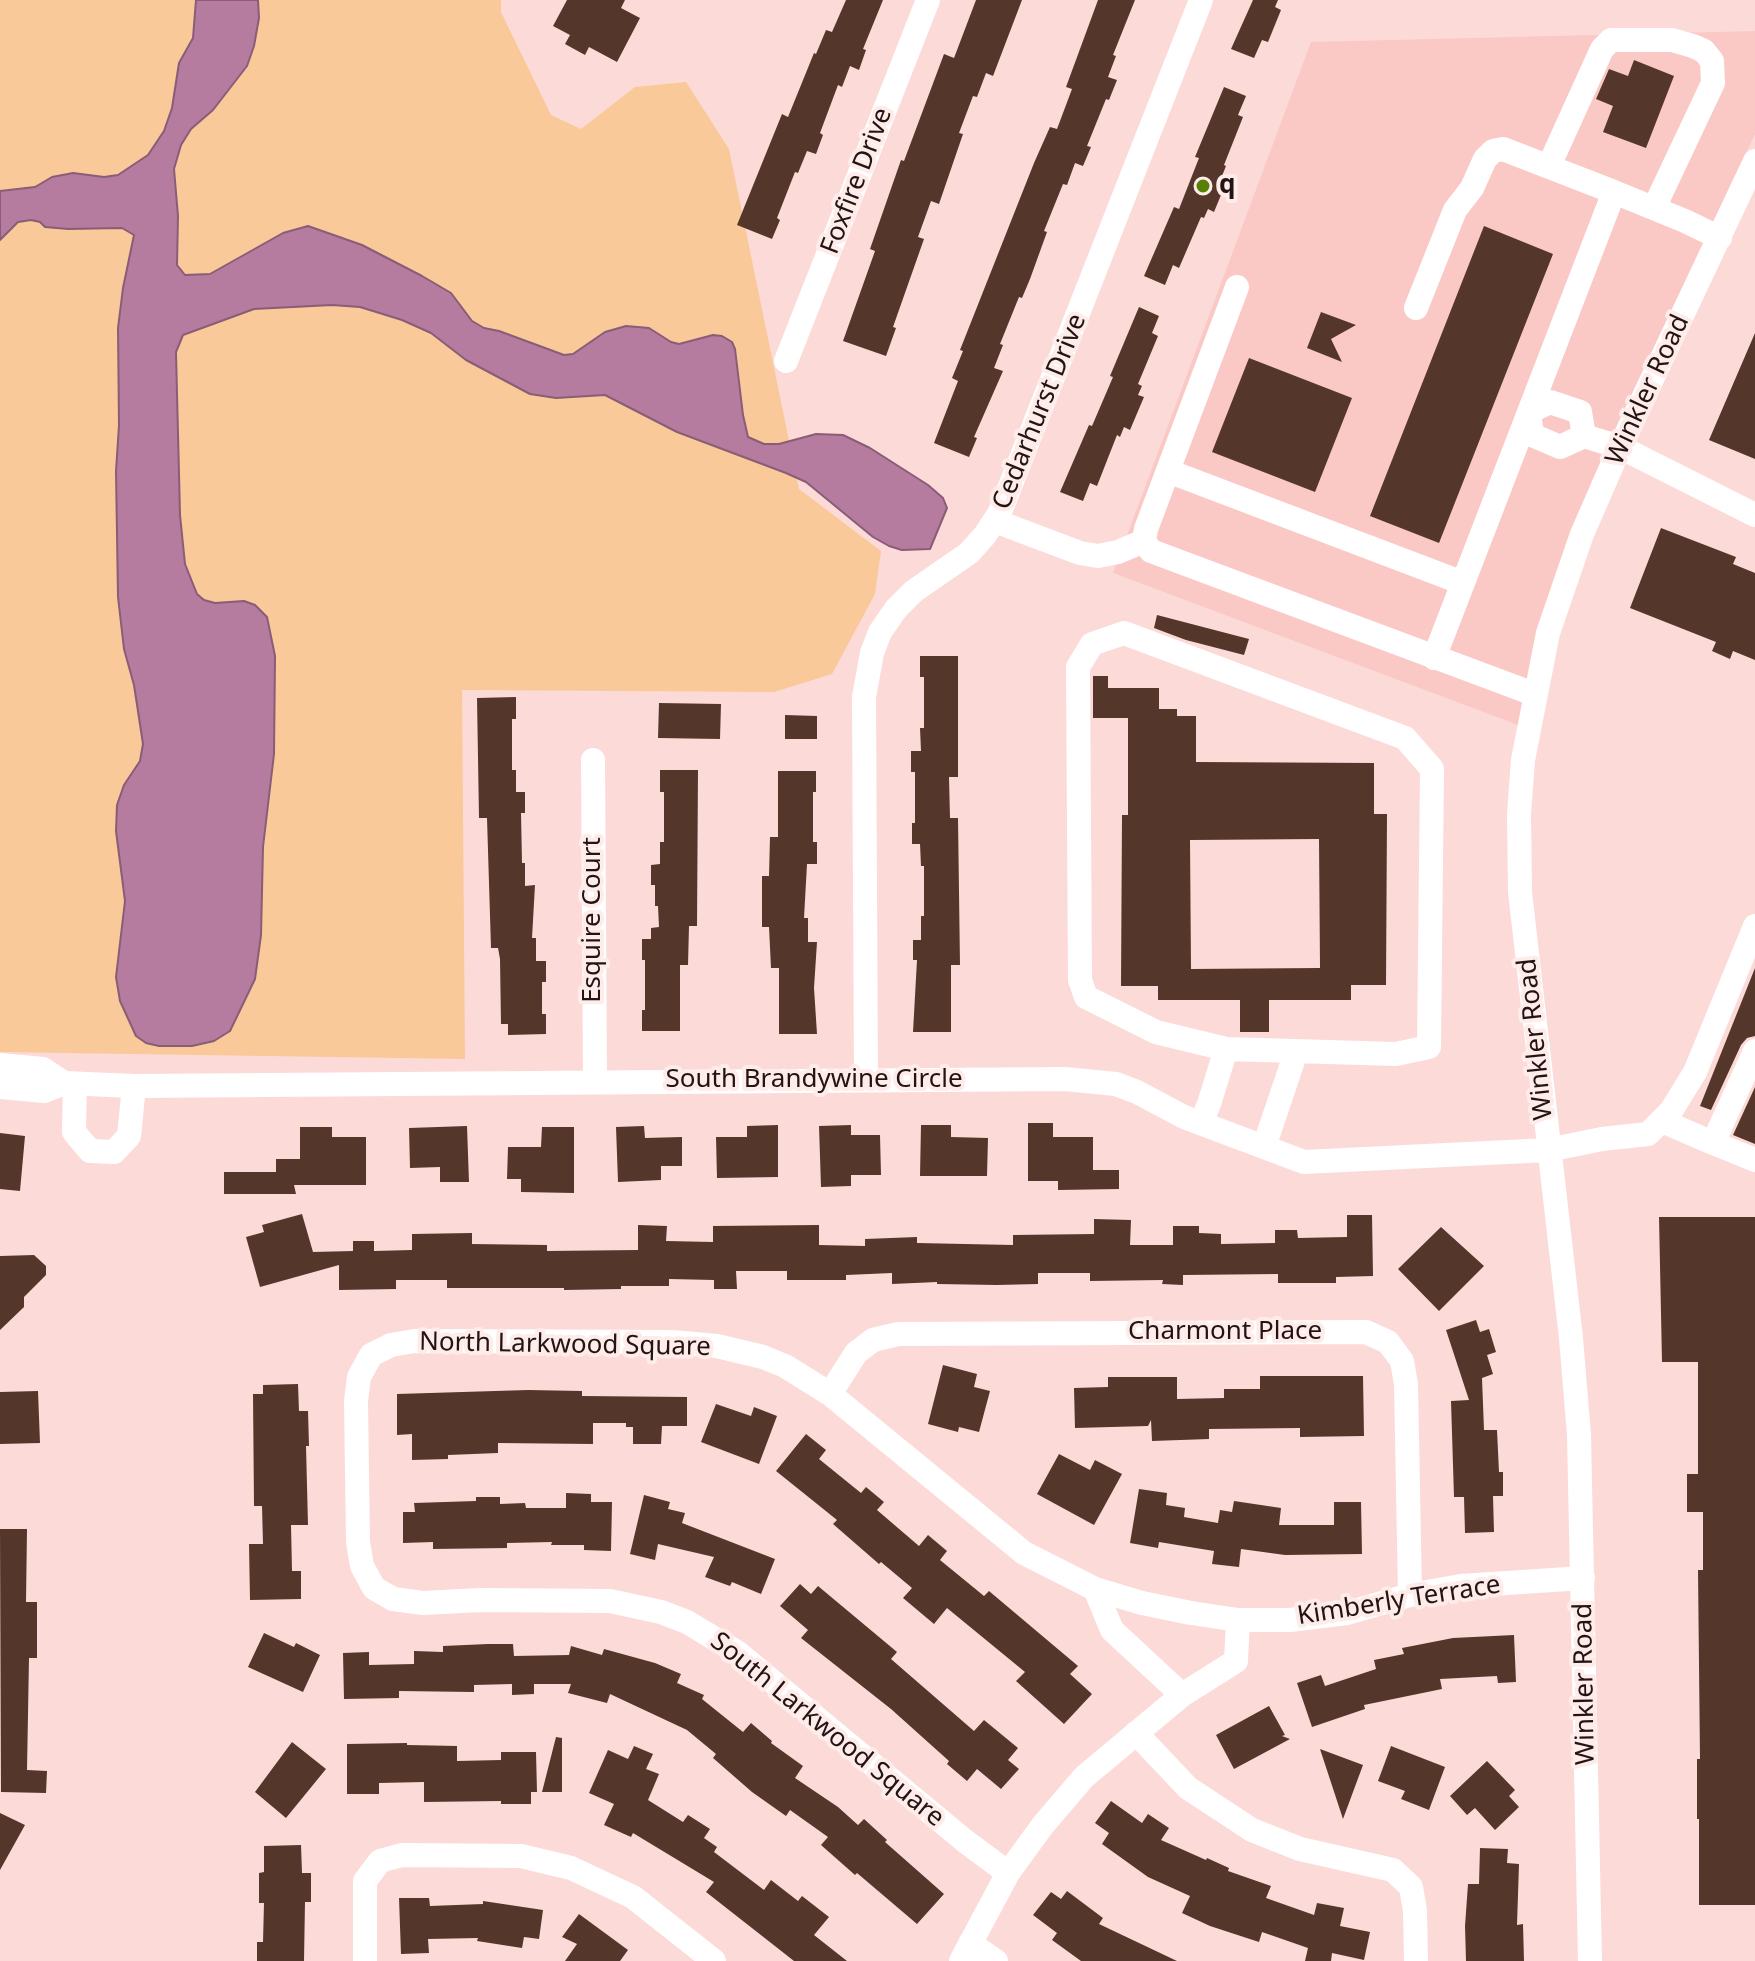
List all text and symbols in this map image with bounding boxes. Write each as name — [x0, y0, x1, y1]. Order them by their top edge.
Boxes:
street label: Foxfire Drive — [815, 104, 899, 258]
place label: q — [1219, 170, 1235, 202]
marker: q — [1194, 177, 1212, 195]
street label: Cedarhurst Drive — [987, 310, 1093, 514]
street label: Winkler Road — [1600, 310, 1696, 470]
street label: Esquire Court — [577, 837, 609, 1003]
street label: Winkler Road — [1512, 957, 1560, 1121]
street label: South Brandywine Circle — [665, 1064, 963, 1096]
street label: Charmont Place — [1128, 1316, 1322, 1348]
street label: North Larkwood Square — [419, 1327, 711, 1363]
street label: Kimberly Terrace — [1295, 1570, 1503, 1632]
street label: Winkler Road — [1568, 1603, 1602, 1765]
street label: South Larkwood Square — [704, 1626, 950, 1834]

